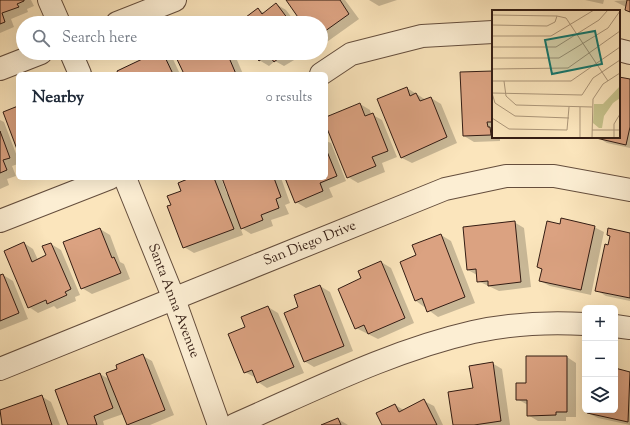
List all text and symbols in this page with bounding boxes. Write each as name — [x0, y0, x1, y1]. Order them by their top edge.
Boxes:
inset map — [492, 10, 620, 138]
search box — [16, 16, 328, 60]
icon: search — [30, 27, 52, 49]
text: Search here — [62, 28, 137, 49]
text: Nearby — [32, 86, 84, 110]
text: 0 results — [266, 89, 312, 107]
street label: San Diego Drive — [261, 216, 359, 272]
street label: Santa Anna Avenue — [142, 241, 204, 361]
map controls — [582, 305, 618, 413]
button: + — [582, 305, 618, 341]
button: − — [582, 341, 618, 377]
button: layers — [582, 377, 618, 413]

